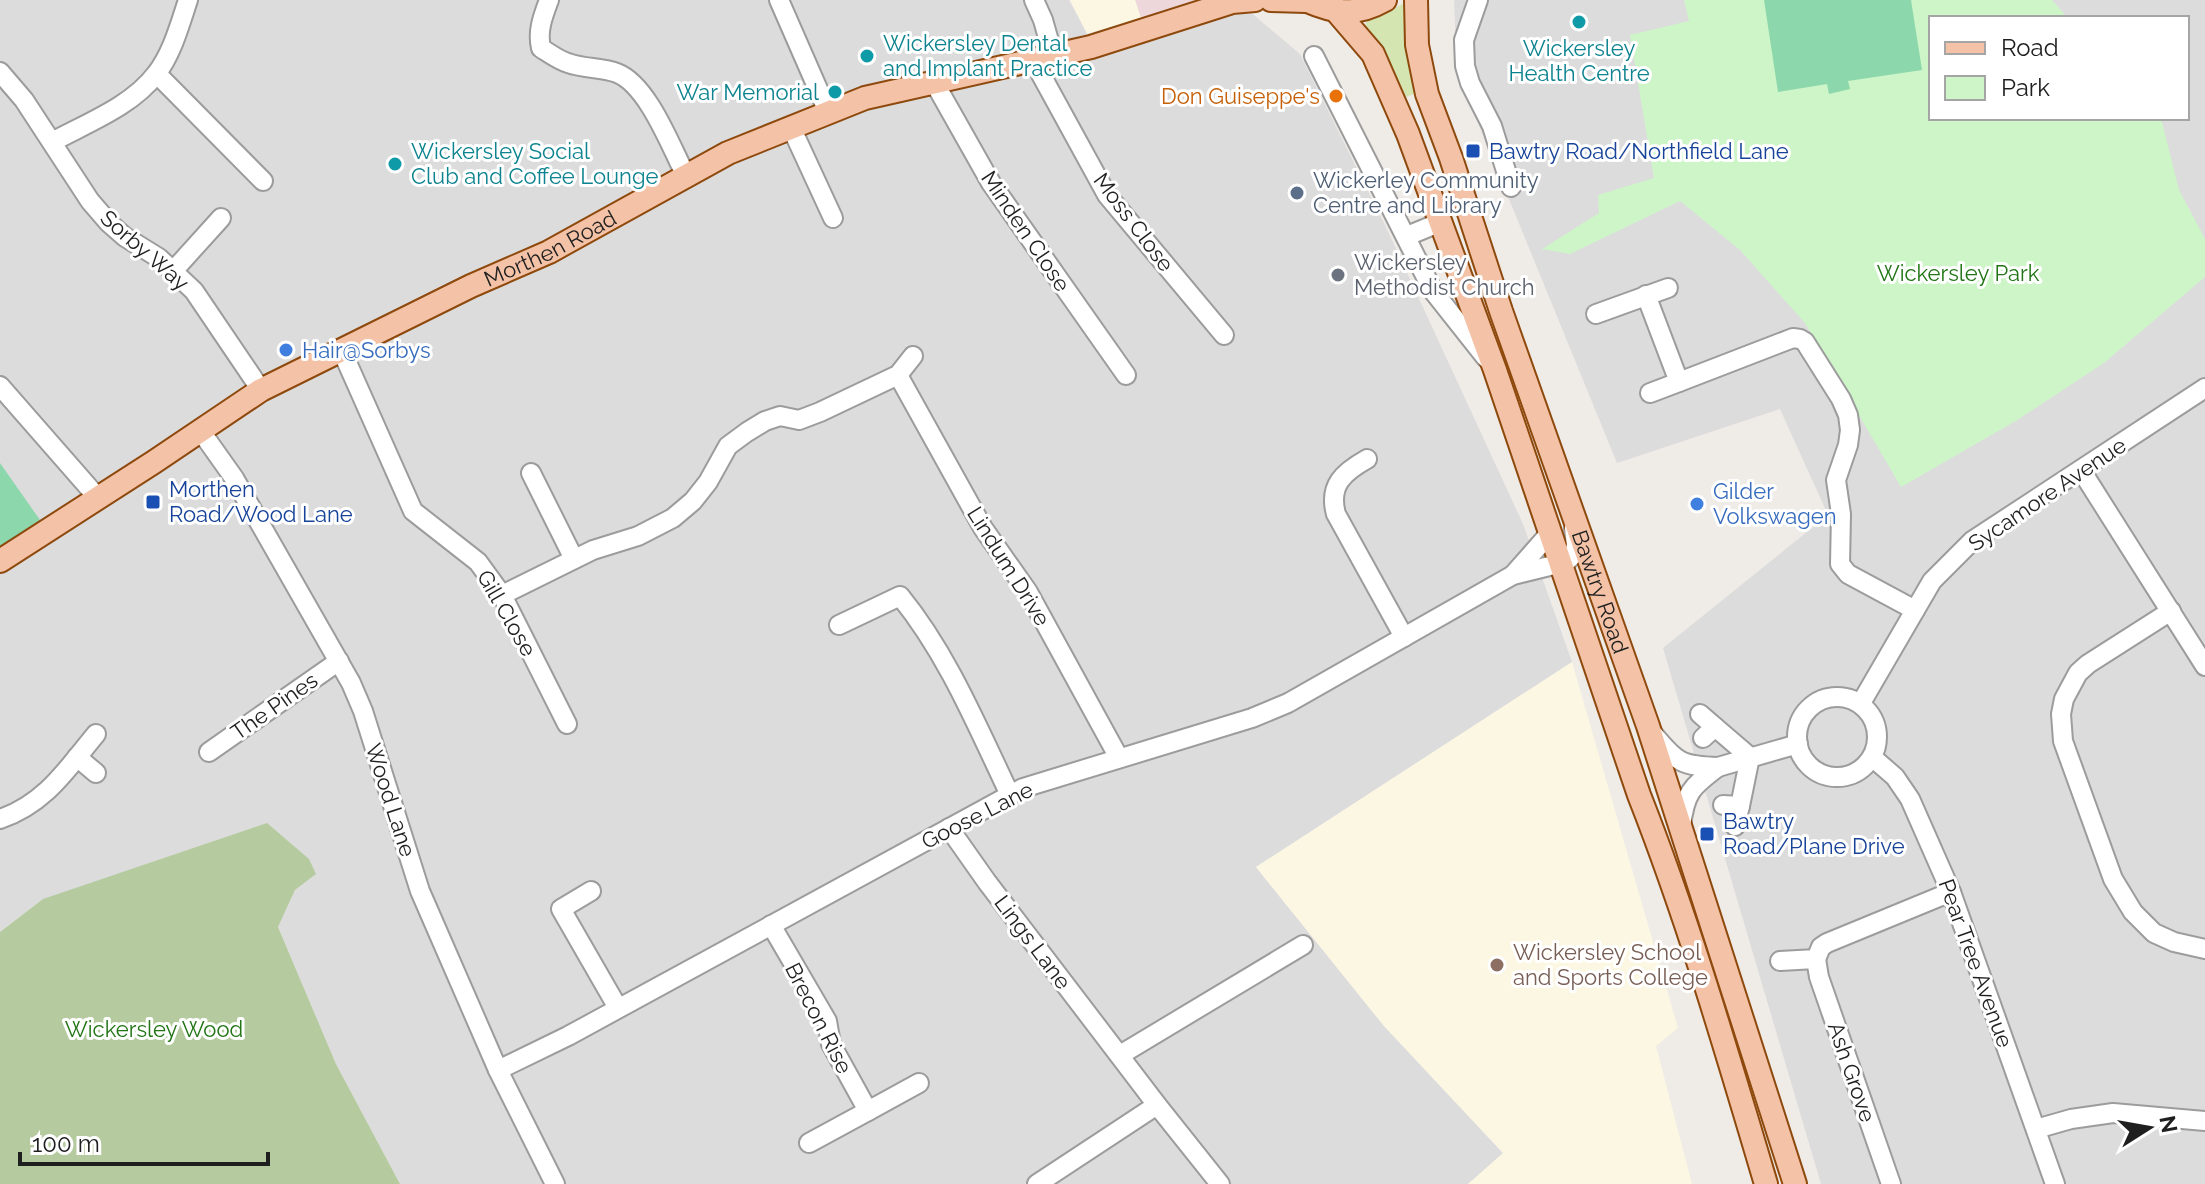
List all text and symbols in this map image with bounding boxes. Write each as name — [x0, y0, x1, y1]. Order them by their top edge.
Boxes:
marker: Wickersley Health Centre — [1570, 13, 1588, 31]
legend — [1929, 16, 2189, 120]
place label: Wickersley Dental and Implant Practice — [883, 30, 1093, 81]
text: Road — [2001, 33, 2059, 62]
place label: Wickersley Health Centre — [1508, 35, 1650, 86]
marker: Wickersley Dental and Implant Practice — [858, 47, 876, 65]
text: Park — [2001, 73, 2050, 102]
place label: War Memorial — [677, 79, 819, 105]
marker: War Memorial — [826, 83, 844, 101]
place label: Don Guiseppe's — [1161, 83, 1320, 109]
marker: Don Guiseppe's — [1327, 87, 1345, 105]
place label: Wickersley Social Club and Coffee Lounge — [411, 138, 658, 189]
place label: Bawtry Road/Northfield Lane — [1489, 138, 1789, 164]
marker: Bawtry Road/Northfield Lane — [1464, 142, 1482, 160]
marker: Wickersley Social Club and Coffee Lounge — [386, 155, 404, 173]
street label: Minden Close — [976, 166, 1076, 296]
place label: Wickerley Community Centre and Library — [1313, 167, 1539, 218]
street label: Moss Close — [1088, 168, 1180, 277]
marker: Wickerley Community Centre and Library — [1288, 184, 1306, 202]
street label: Sorby Way — [95, 204, 195, 296]
street label: Morthen Road — [480, 204, 621, 292]
place label: Wickersley Methodist Church — [1354, 249, 1535, 300]
park label: Wickersley Park — [1877, 260, 2040, 286]
marker: Wickersley Methodist Church — [1329, 266, 1347, 284]
place label: Hair@Sorbys — [302, 337, 431, 363]
marker: Hair@Sorbys — [277, 341, 295, 359]
street label: Sycamore Avenue — [1963, 432, 2131, 556]
place label: Morthen Road/Wood Lane — [169, 476, 353, 527]
place label: Gilder Volkswagen — [1713, 478, 1837, 529]
marker: Morthen Road/Wood Lane — [144, 493, 162, 511]
marker: Gilder Volkswagen — [1688, 495, 1706, 513]
street label: Lindum Drive — [962, 502, 1056, 630]
street label: Bawtry Road — [1567, 526, 1634, 657]
street label: Gill Close — [472, 565, 542, 661]
street label: The Pines — [226, 667, 322, 745]
street label: Wood Lane — [360, 740, 422, 860]
street label: Goose Lane — [917, 776, 1037, 854]
place label: Bawtry Road/Plane Drive — [1723, 808, 1905, 859]
marker: Bawtry Road/Plane Drive — [1698, 825, 1716, 843]
street label: Pear Tree Avenue — [1933, 875, 2019, 1051]
street label: Lings Lane — [989, 890, 1077, 994]
place label: Wickersley School and Sports College — [1513, 939, 1708, 990]
marker: Wickersley School and Sports College — [1488, 956, 1506, 974]
street label: Brecon Rise — [780, 958, 858, 1078]
park label: Wickersley Wood — [65, 1016, 243, 1042]
street label: Ash Grove — [1823, 1019, 1881, 1125]
north arrow — [2109, 1088, 2189, 1168]
text: N — [2154, 1113, 2183, 1135]
scale bar — [20, 1116, 268, 1166]
text: 100 m — [32, 1129, 100, 1158]

